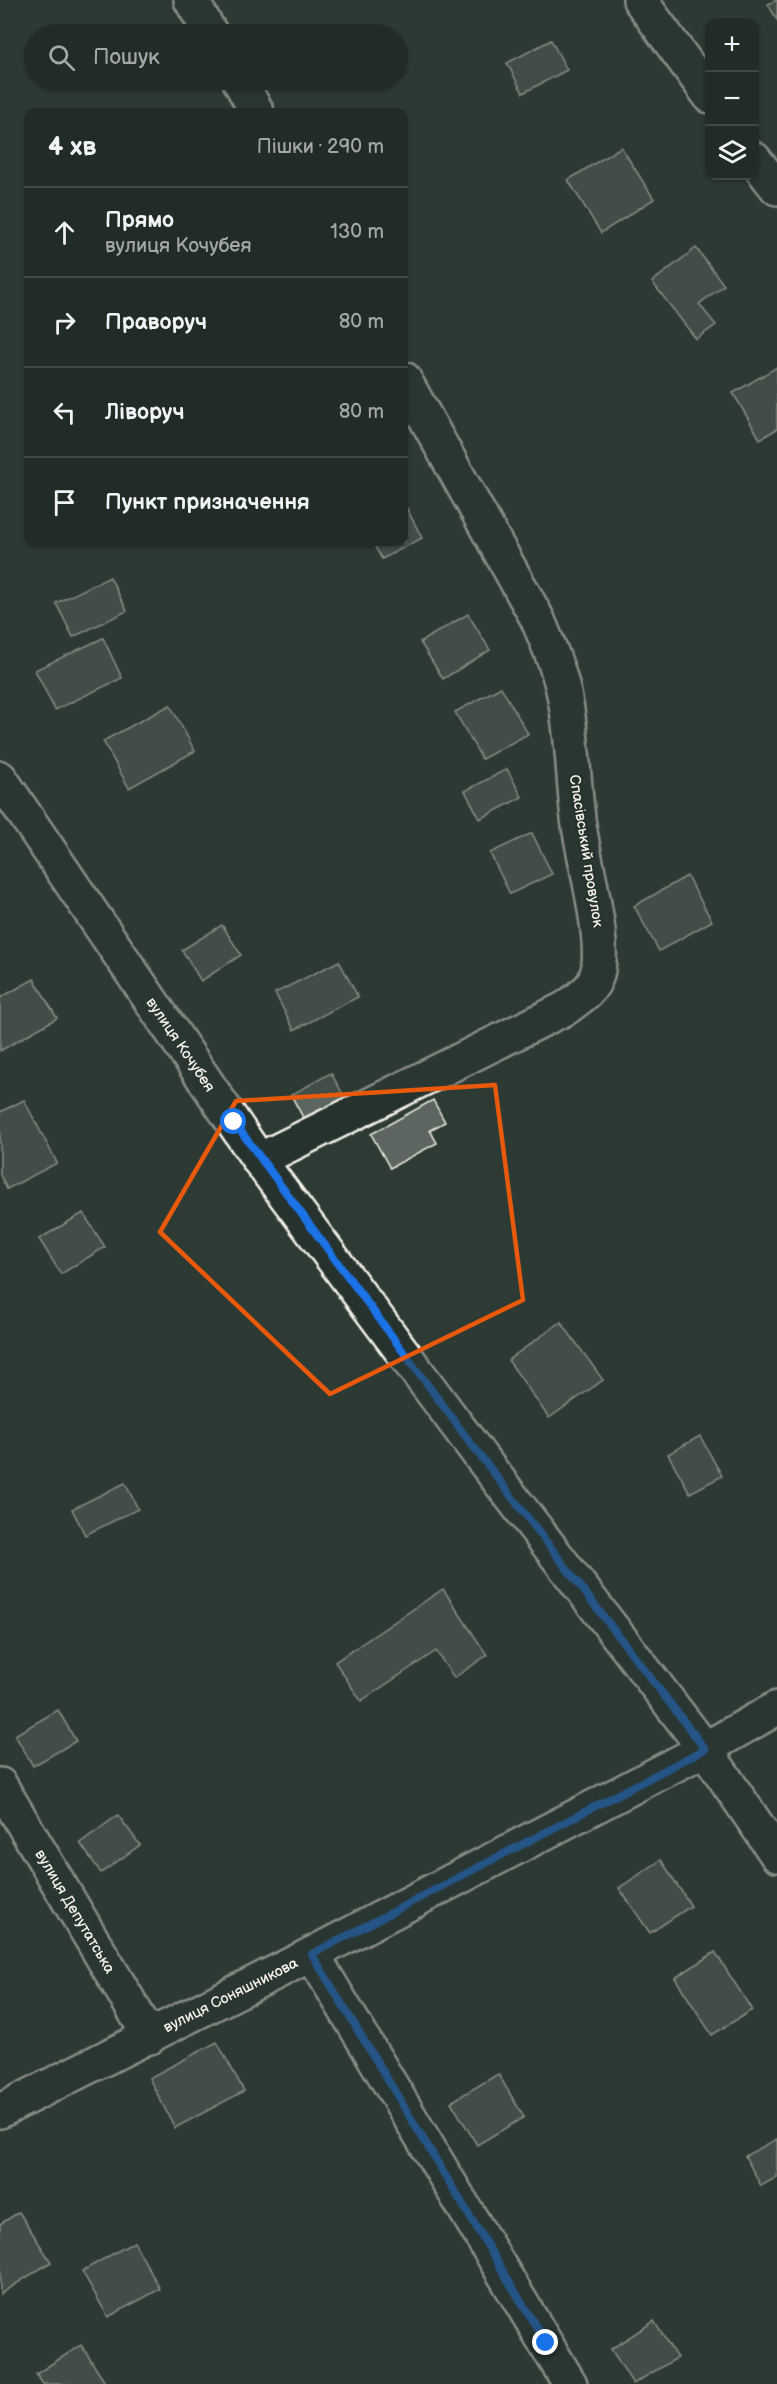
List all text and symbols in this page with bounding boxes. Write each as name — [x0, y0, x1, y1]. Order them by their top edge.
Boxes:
map controls — [705, 18, 759, 180]
button: + — [705, 18, 759, 72]
search box — [24, 24, 408, 90]
icon: search — [45, 41, 78, 74]
text: Пошук — [93, 44, 160, 71]
button: − — [705, 72, 759, 126]
button: layers — [705, 126, 759, 180]
text: 4 хв — [48, 132, 96, 163]
text: Пішки · 290 m — [257, 135, 384, 159]
text: Прямо — [105, 207, 174, 234]
icon: ahead — [48, 216, 81, 249]
text: 130 m — [330, 220, 384, 244]
text: вулиця Кочубея — [105, 234, 252, 258]
icon: right — [48, 306, 81, 339]
text: Праворуч — [105, 309, 207, 336]
text: 80 m — [339, 310, 384, 334]
icon: left — [48, 396, 81, 429]
text: Ліворуч — [105, 399, 185, 426]
text: 80 m — [339, 400, 384, 424]
icon: arrive — [48, 486, 81, 519]
text: Пункт призначення — [105, 489, 310, 516]
street label: Спасівський провулок — [565, 773, 607, 929]
street label: вулиця Кочубея — [142, 994, 219, 1095]
route start — [220, 1108, 246, 1134]
street label: вулиця Депутатська — [31, 1846, 120, 1977]
street label: вулиця Соняшникова — [160, 1953, 301, 2037]
route end — [532, 2329, 558, 2355]

